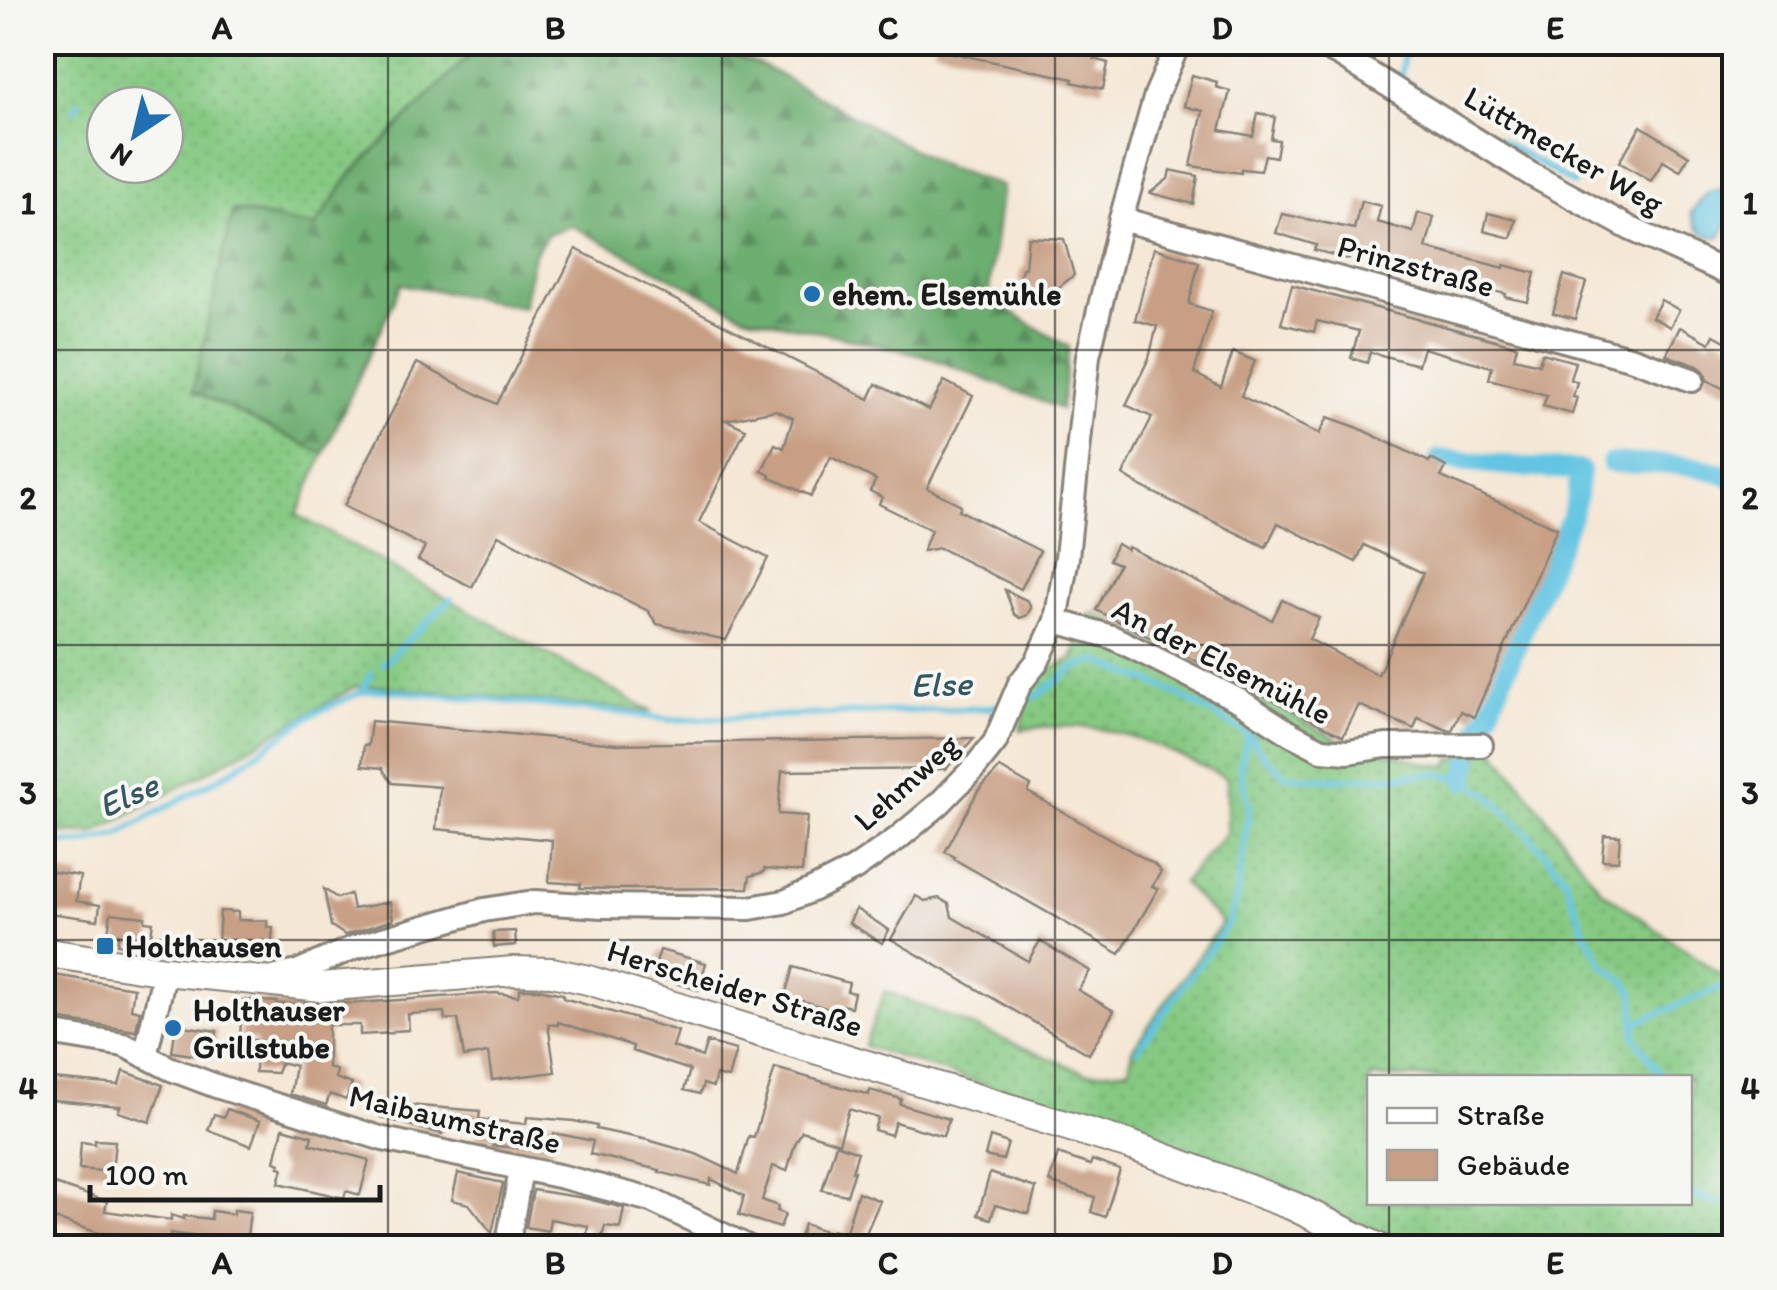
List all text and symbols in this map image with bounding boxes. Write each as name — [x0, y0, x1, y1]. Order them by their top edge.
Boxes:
text: A — [211, 9, 233, 47]
text: B — [545, 9, 565, 47]
text: C — [878, 9, 898, 47]
text: D — [1211, 9, 1233, 47]
text: E — [1546, 9, 1564, 47]
street label: Lüttmecker Weg — [1458, 78, 1671, 223]
north arrow — [85, 85, 185, 185]
text: N — [103, 136, 138, 175]
text: 1 — [21, 184, 36, 222]
text: 1 — [1743, 184, 1758, 222]
street label: Prinzstraße — [1333, 227, 1499, 305]
place label: ehem. Elsemühle — [832, 275, 1061, 313]
marker: ehem. Elsemühle — [801, 283, 823, 305]
text: 2 — [20, 479, 37, 517]
text: 2 — [1742, 479, 1759, 517]
street label: An der Elsemühle — [1106, 589, 1338, 733]
water label: Else — [910, 662, 975, 706]
street label: Lehmweg — [846, 725, 967, 839]
water label: Else — [91, 762, 167, 827]
text: 3 — [19, 774, 37, 812]
text: 3 — [1741, 774, 1759, 812]
place label: Holthausen — [125, 927, 283, 965]
street label: Herscheider Straße — [603, 931, 867, 1045]
marker: Holthausen — [94, 935, 116, 957]
place label: Holthauser Grillstube — [193, 991, 346, 1066]
marker: Holthauser Grillstube — [162, 1017, 184, 1039]
text: 4 — [18, 1069, 38, 1107]
text: 4 — [1740, 1069, 1760, 1107]
legend — [1367, 1075, 1692, 1205]
street label: Maibaumstraße — [345, 1076, 565, 1162]
text: Straße — [1457, 1096, 1545, 1133]
scale bar — [90, 1140, 380, 1202]
text: Gebäude — [1457, 1146, 1570, 1183]
text: 100 m — [105, 1156, 188, 1193]
text: A — [211, 1244, 233, 1282]
text: B — [545, 1244, 565, 1282]
text: C — [878, 1244, 898, 1282]
text: D — [1211, 1244, 1233, 1282]
text: E — [1546, 1244, 1564, 1282]

